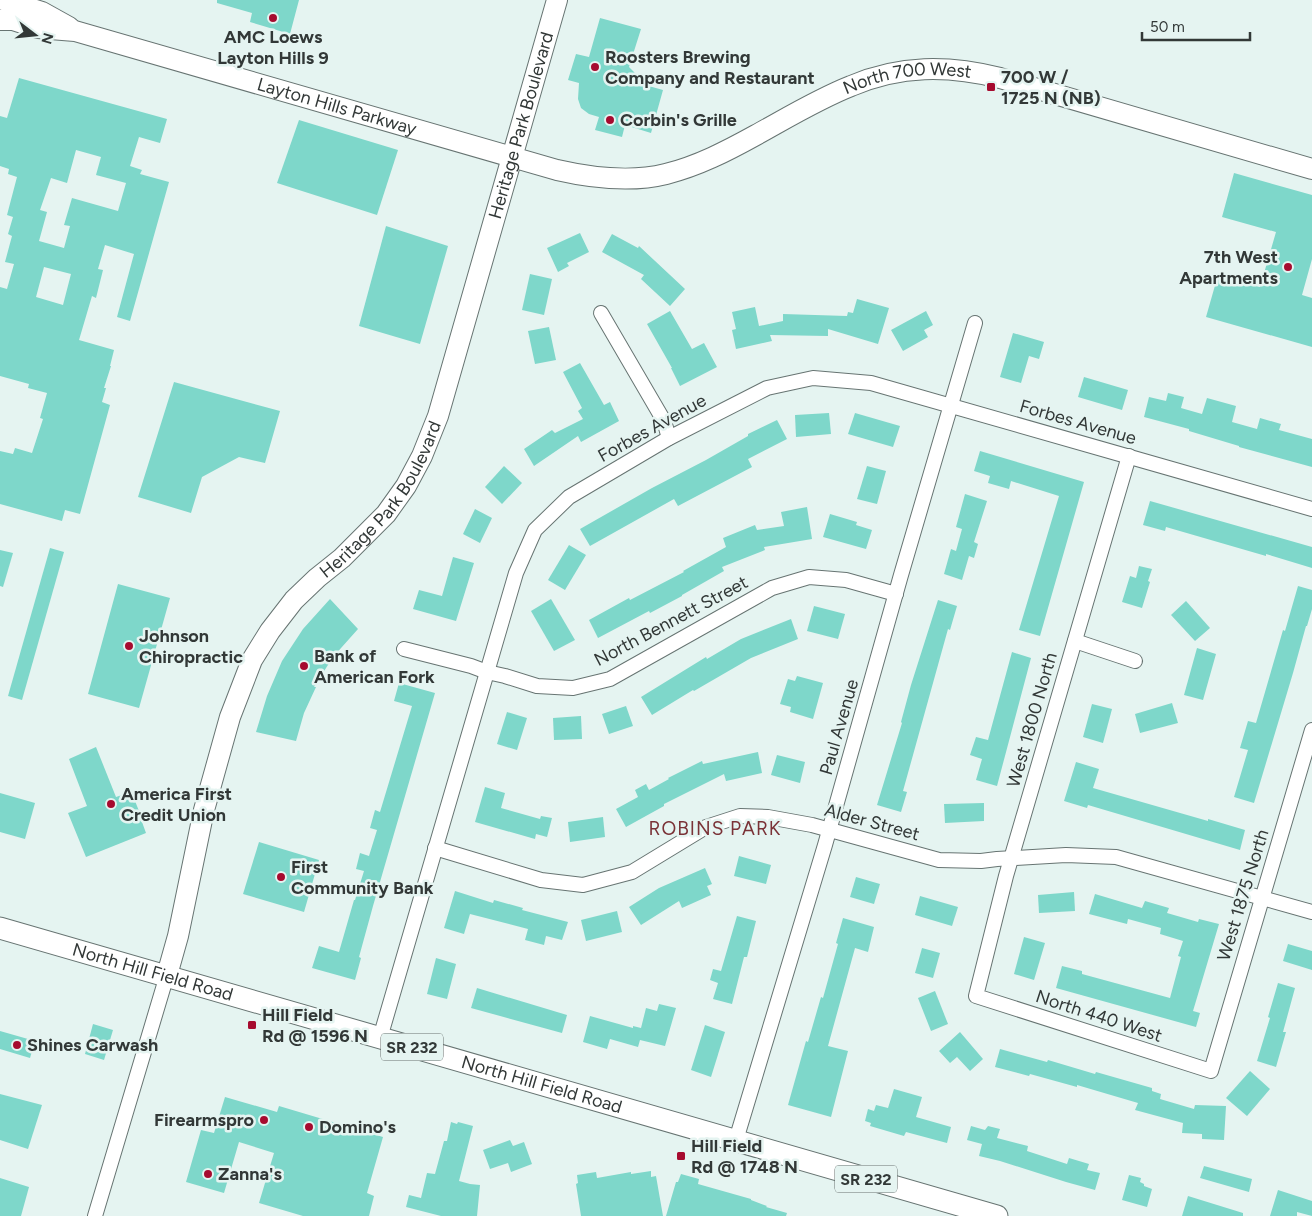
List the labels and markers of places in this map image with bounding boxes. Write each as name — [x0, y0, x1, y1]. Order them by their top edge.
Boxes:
marker: AMC Loews Layton Hills 9 — [267, 12, 279, 24]
place label: AMC Loews Layton Hills 9 — [217, 26, 329, 69]
place label: Roosters Brewing Company and Restaurant — [605, 46, 815, 89]
marker: Roosters Brewing Company and Restaurant — [589, 61, 601, 73]
place label: 700 W / 1725 N (NB) — [1001, 66, 1101, 109]
marker: 700 W / 1725 N (NB) — [985, 81, 997, 93]
place label: Corbin's Grille — [620, 109, 737, 131]
marker: Corbin's Grille — [604, 114, 616, 126]
place label: 7th West Apartments — [1179, 246, 1279, 289]
marker: 7th West Apartments — [1282, 261, 1294, 273]
place label: Johnson Chiropractic — [139, 625, 243, 668]
marker: Johnson Chiropractic — [123, 640, 135, 652]
place label: Bank of American Fork — [314, 645, 435, 688]
marker: Bank of American Fork — [298, 660, 310, 672]
place label: America First Credit Union — [121, 783, 232, 826]
marker: America First Credit Union — [105, 798, 117, 810]
place label: First Community Bank — [291, 856, 434, 899]
marker: First Community Bank — [275, 871, 287, 883]
place label: Hill Field Rd @ 1596 N — [262, 1004, 368, 1047]
marker: Hill Field Rd @ 1596 N — [246, 1019, 258, 1031]
place label: Shines Carwash — [27, 1034, 158, 1056]
marker: Shines Carwash — [11, 1039, 23, 1051]
place label: Firearmspro — [154, 1109, 254, 1131]
marker: Firearmspro — [258, 1114, 270, 1126]
place label: Domino's — [319, 1116, 397, 1138]
marker: Domino's — [303, 1121, 315, 1133]
place label: Hill Field Rd @ 1748 N — [691, 1135, 798, 1178]
marker: Hill Field Rd @ 1748 N — [675, 1150, 687, 1162]
place label: Zanna's — [218, 1163, 282, 1185]
marker: Zanna's — [202, 1168, 214, 1180]

